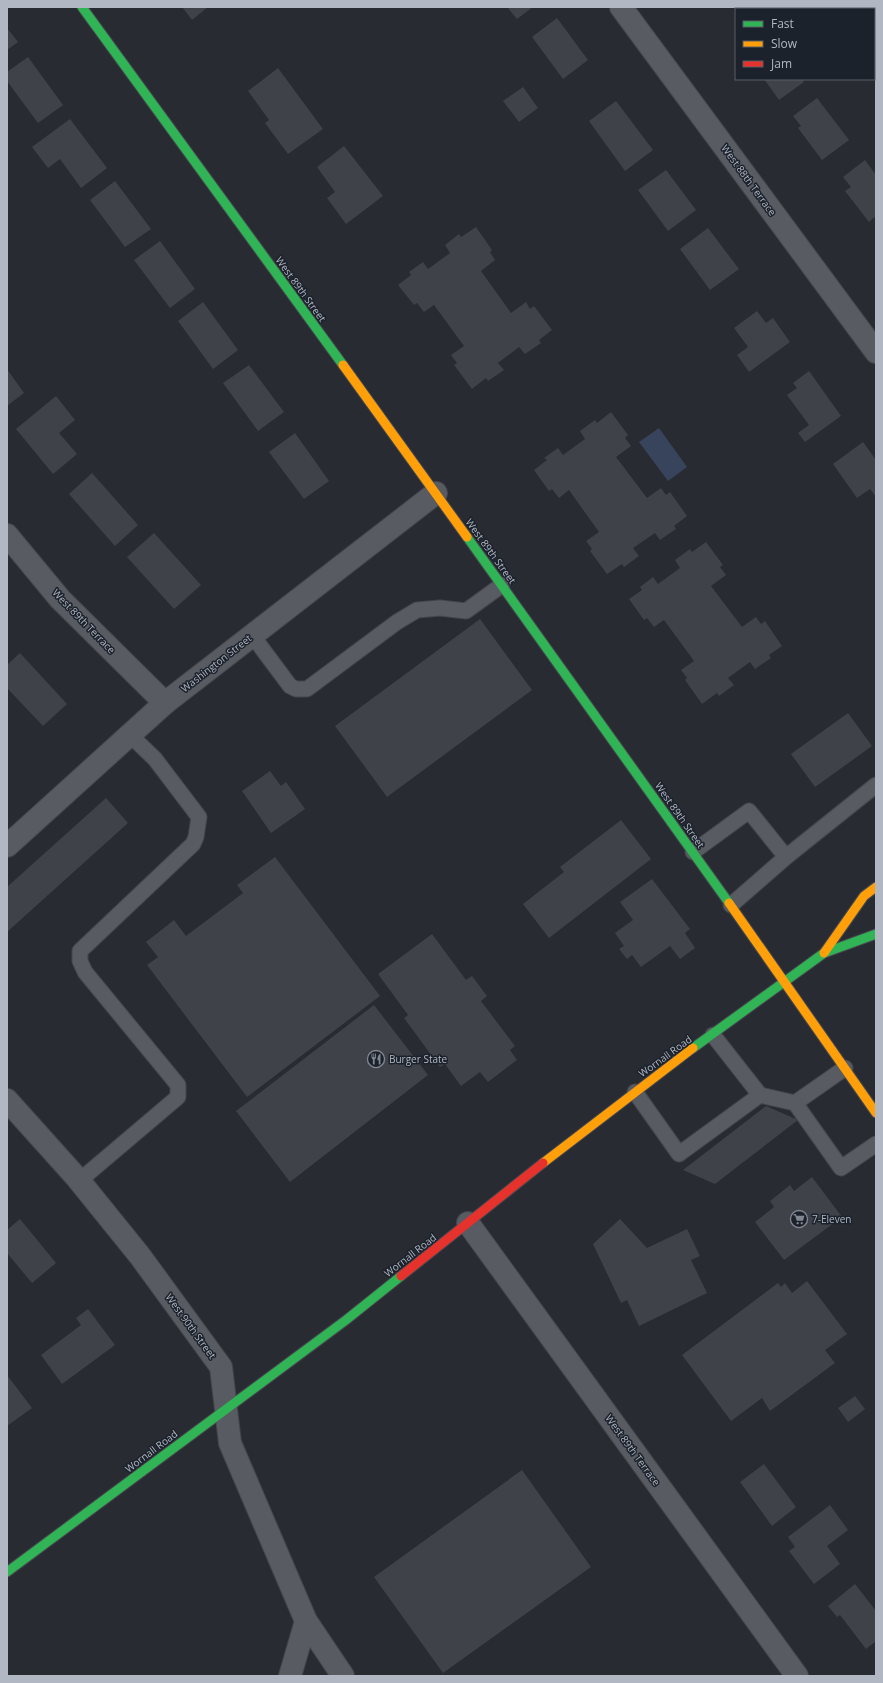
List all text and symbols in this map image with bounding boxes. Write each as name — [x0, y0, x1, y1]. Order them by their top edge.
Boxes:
legend — [735, 8, 875, 80]
text: Fast — [771, 15, 794, 32]
text: Slow — [771, 35, 798, 52]
text: Jam — [770, 55, 792, 72]
street label: West 88th Terrace — [718, 142, 780, 219]
street label: West 89th Street — [273, 254, 330, 325]
street label: West 89th Street — [463, 516, 520, 587]
street label: West 89th Terrace — [50, 586, 119, 657]
street label: Washington Street — [178, 631, 255, 695]
street label: West 89th Street — [652, 779, 708, 851]
street label: Wornall Road — [636, 1032, 694, 1080]
restaurant icon: Burger State — [366, 1049, 386, 1069]
place label: Burger State — [389, 1052, 448, 1066]
supermarket icon: 7-Eleven — [789, 1209, 809, 1229]
place label: 7-Eleven — [812, 1212, 851, 1226]
street label: Wornall Road — [381, 1230, 439, 1280]
street label: West 90th Street — [163, 1291, 220, 1362]
street label: West 89th Terrace — [602, 1412, 664, 1489]
street label: Wornall Road — [122, 1427, 180, 1475]

